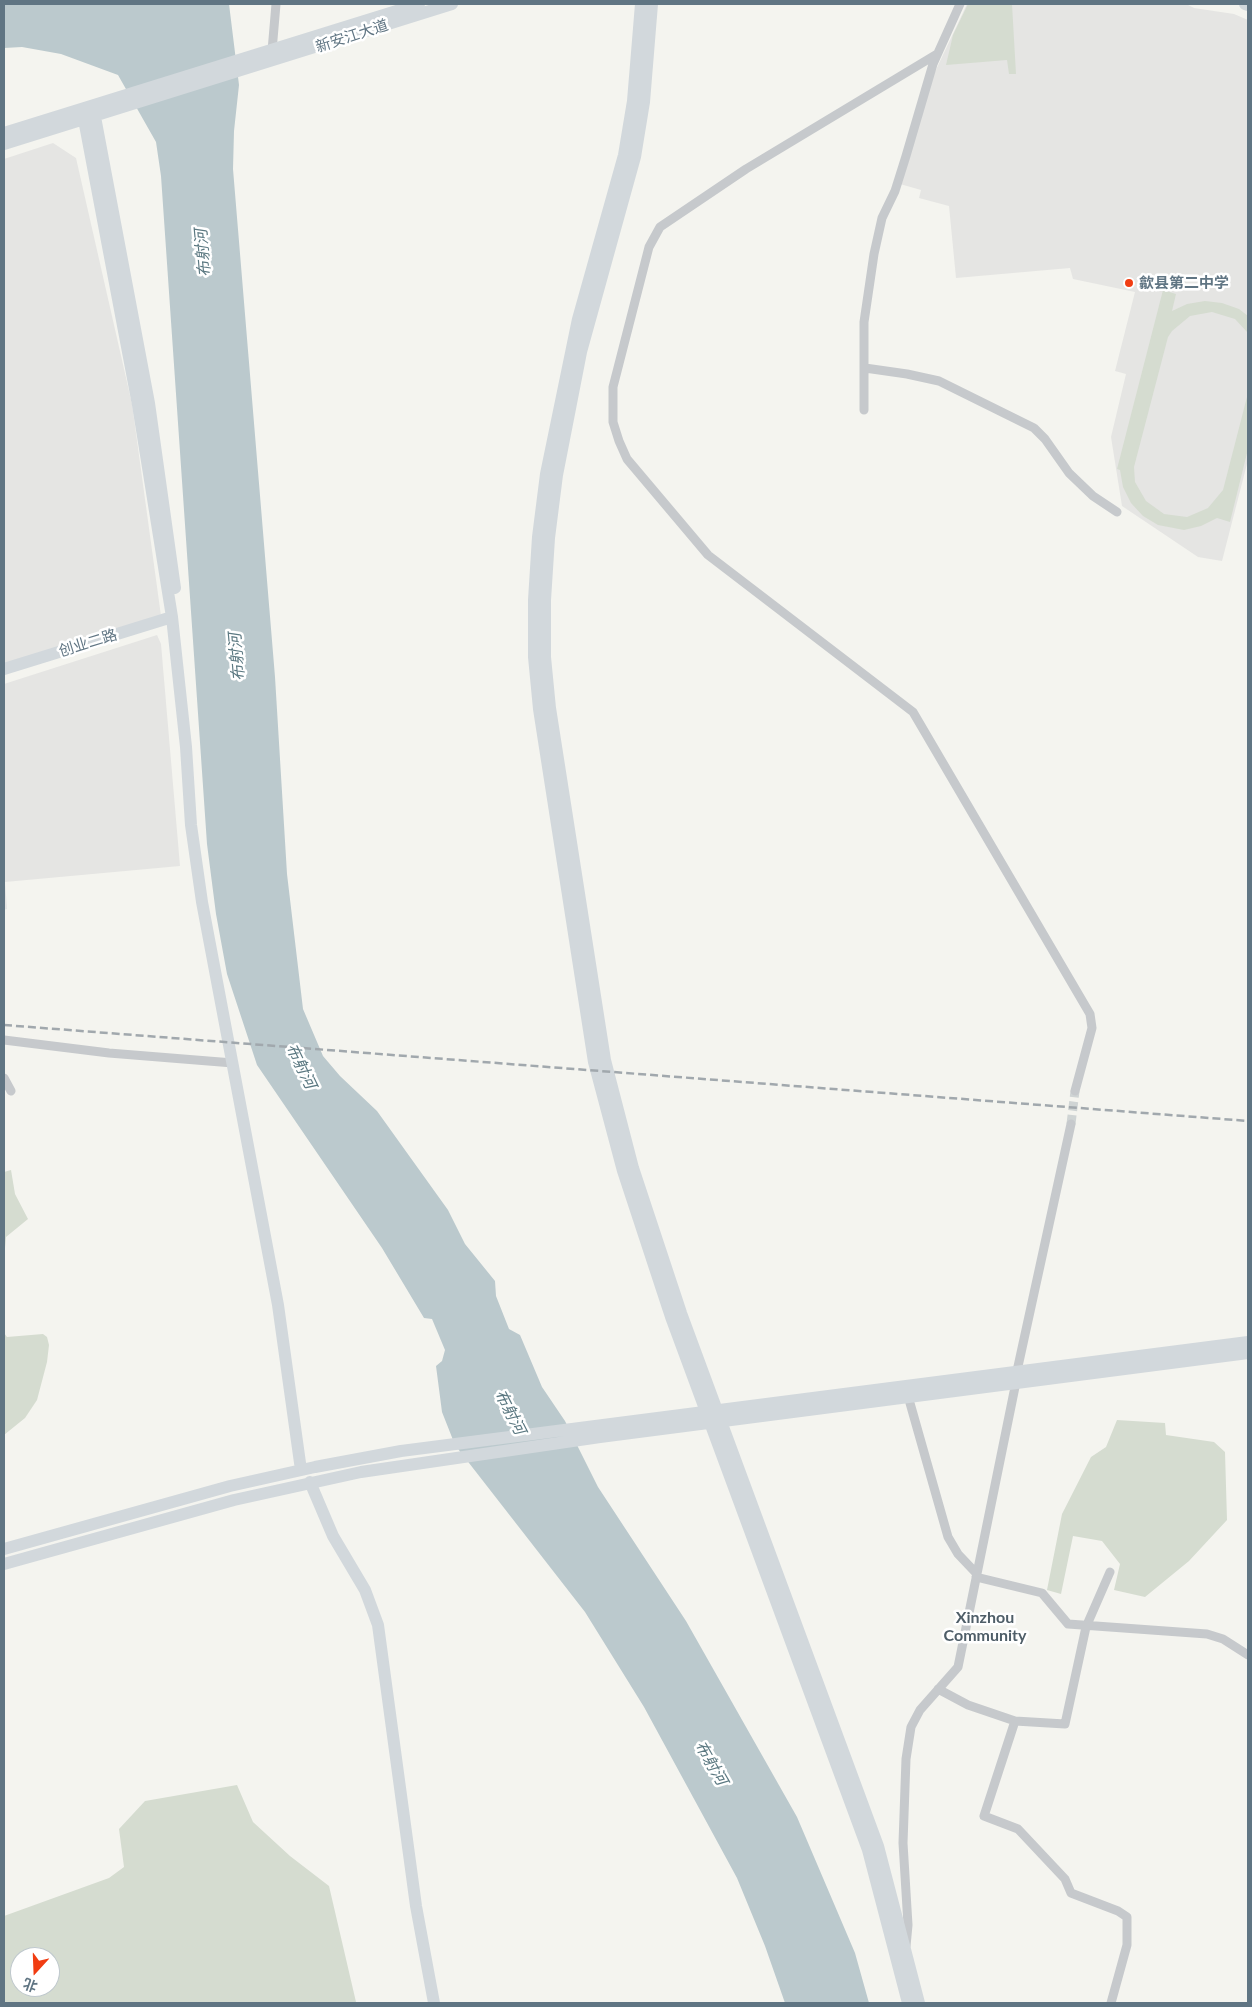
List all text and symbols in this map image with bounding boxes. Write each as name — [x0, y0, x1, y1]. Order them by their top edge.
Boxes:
street label: 新安江大道 — [314, 16, 390, 56]
water label: 布射河 — [191, 228, 215, 278]
place label: 歙县第二中学 — [1139, 274, 1229, 292]
marker: 歙县第二中学 — [1123, 277, 1135, 289]
street label: 创业二路 — [57, 626, 119, 660]
water label: 布射河 — [225, 632, 249, 682]
water label: 布射河 — [282, 1040, 320, 1092]
water label: 布射河 — [491, 1386, 529, 1438]
district label: Xinzhou Community — [944, 1608, 1026, 1646]
water label: 布射河 — [691, 1737, 731, 1789]
north arrow — [10, 1947, 60, 1997]
text: 北 — [21, 1975, 40, 1996]

